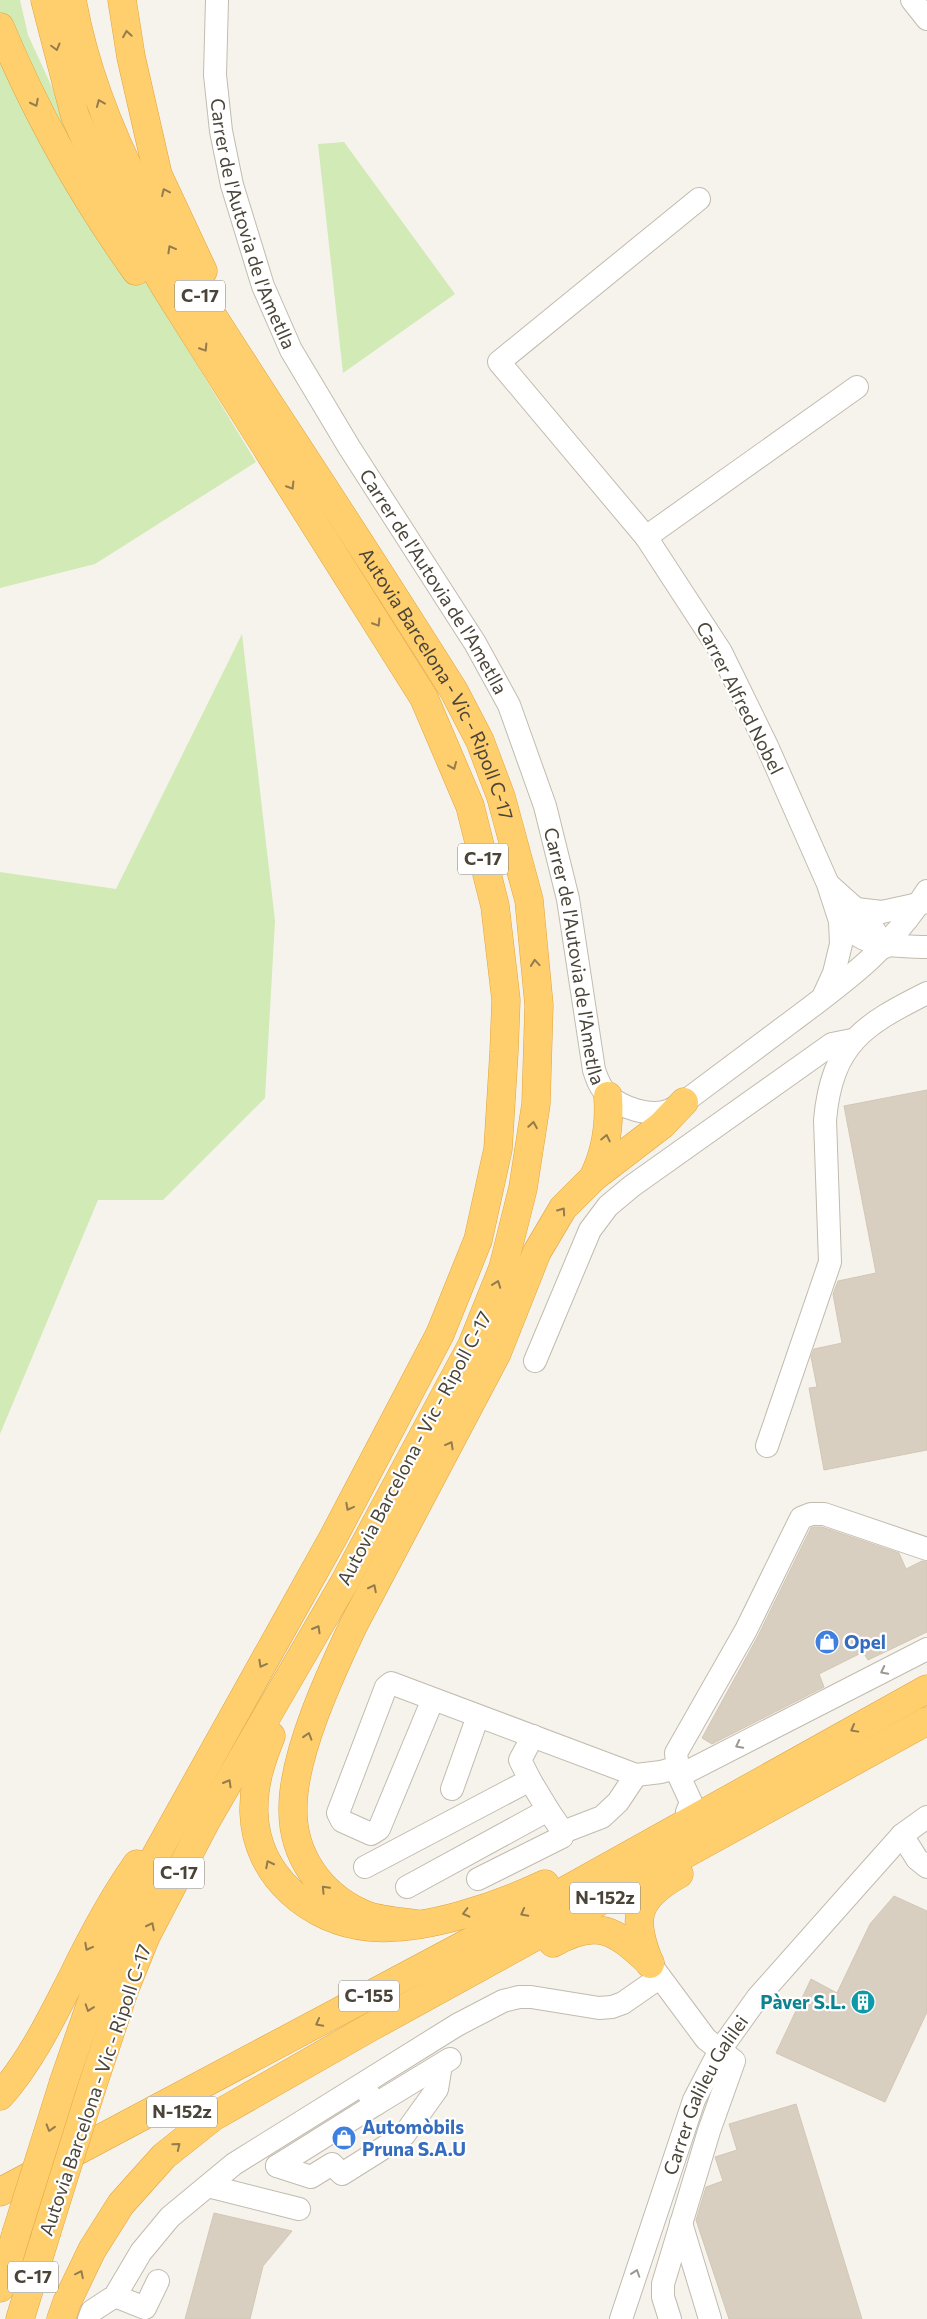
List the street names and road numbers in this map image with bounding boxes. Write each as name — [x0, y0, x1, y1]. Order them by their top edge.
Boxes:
street label: Carrer de l'Autovia de l'Ametlla — [207, 97, 301, 352]
road number: C-17 — [175, 280, 225, 312]
street label: Carrer de l'Autovia de l'Ametlla — [355, 464, 513, 698]
street label: Autovia Barcelona - Vic - Ripoll C-17 — [355, 543, 519, 822]
street label: Carrer Alfred Nobel — [692, 618, 789, 778]
street label: Carrer de l'Autovia de l'Ametlla — [540, 825, 610, 1088]
road number: C-17 — [458, 844, 508, 874]
street label: Autovia Barcelona - Vic - Ripoll C-17 — [331, 1307, 496, 1589]
road number: C-17 — [154, 1858, 204, 1889]
road number: N-152z — [570, 1882, 640, 1914]
street label: Autovia Barcelona - Vic - Ripoll C-17 — [34, 1941, 155, 2239]
road number: C-155 — [339, 1980, 399, 2012]
street label: Carrer Galileu Galilei — [658, 2010, 752, 2178]
road number: N-152z — [147, 2096, 217, 2128]
road number: C-17 — [8, 2262, 58, 2292]

